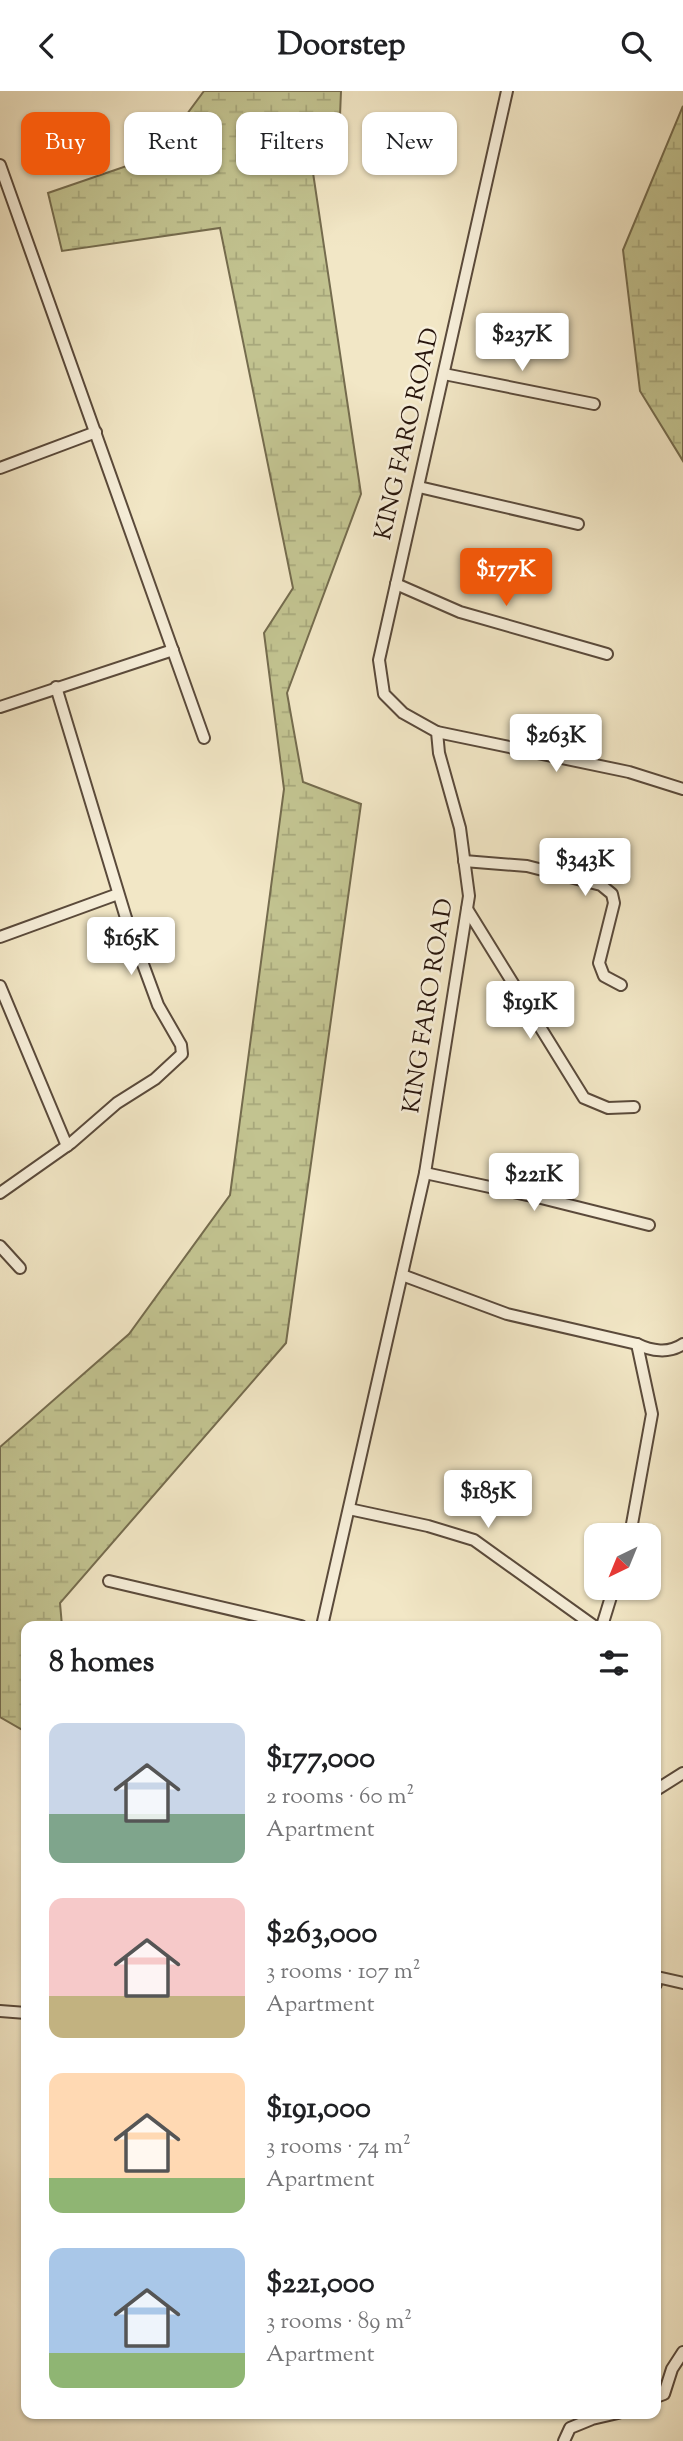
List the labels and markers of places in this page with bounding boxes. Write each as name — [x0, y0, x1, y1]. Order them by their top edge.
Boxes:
pin: $237K — [473, 313, 571, 373]
pin: $177K — [457, 549, 555, 608]
pin: $263K — [507, 715, 605, 774]
pin: $343K — [536, 839, 634, 898]
pin: $165K — [82, 917, 180, 977]
pin: $191K — [481, 981, 579, 1041]
pin: $221K — [485, 1153, 583, 1213]
pin: $185K — [439, 1471, 537, 1530]

